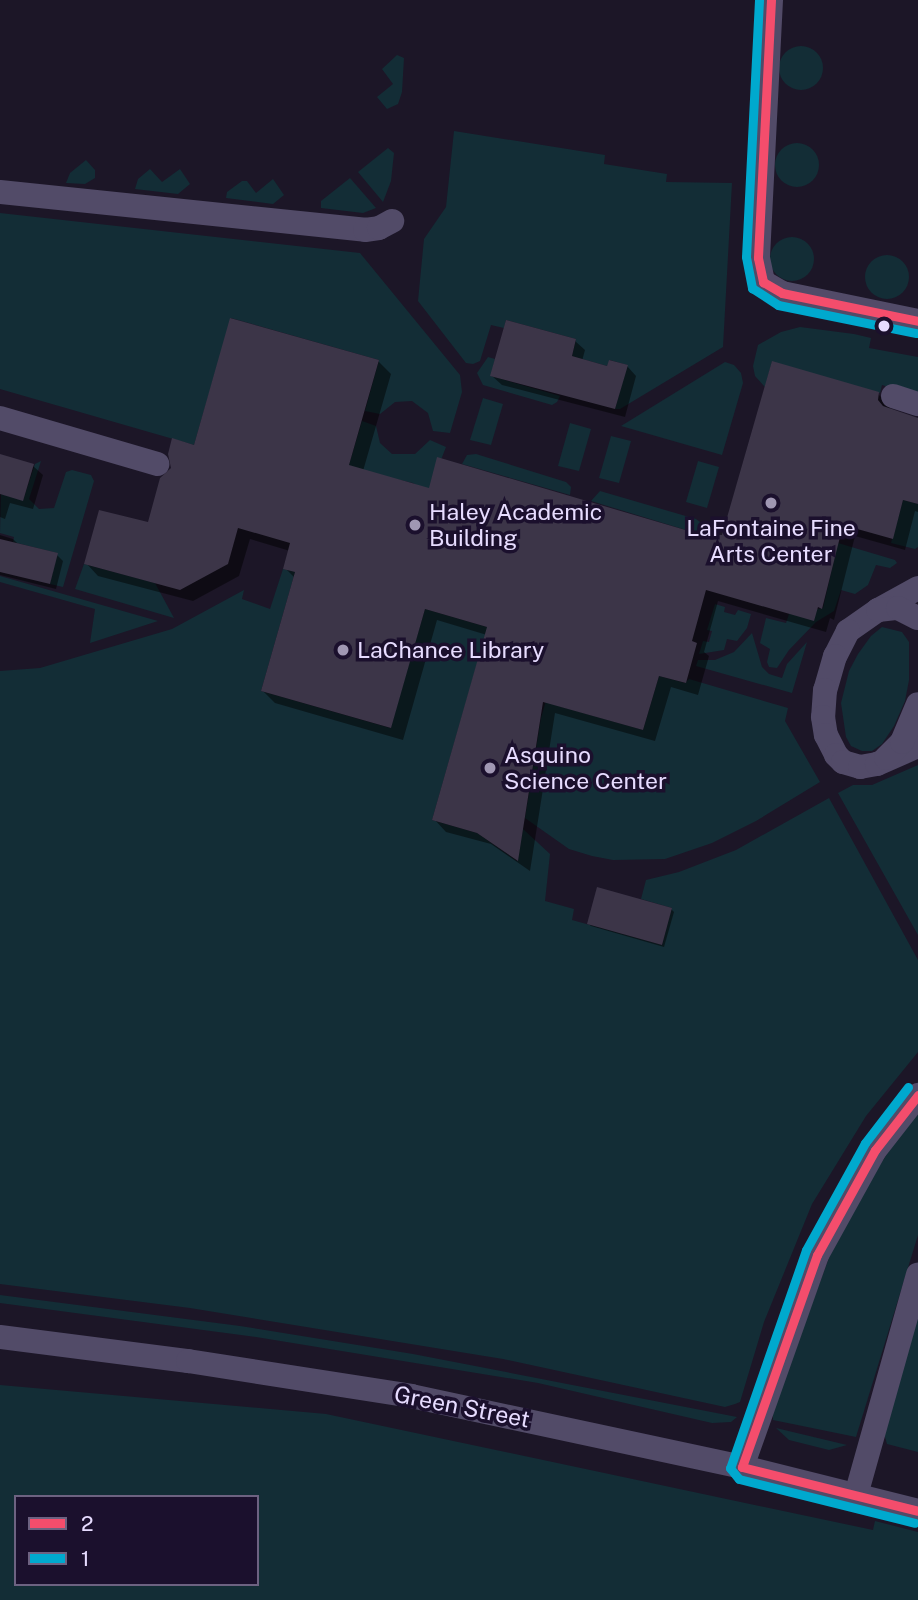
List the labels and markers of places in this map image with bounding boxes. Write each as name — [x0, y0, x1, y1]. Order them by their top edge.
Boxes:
unlabelled marker — [877, 319, 891, 333]
marker: LaFontaine Fine Arts Center — [763, 495, 779, 511]
place label: Haley Academic Building — [429, 498, 602, 552]
place label: LaFontaine Fine Arts Center — [686, 514, 856, 568]
marker: Haley Academic Building — [407, 517, 423, 533]
place label: LaChance Library — [357, 636, 544, 664]
marker: LaChance Library — [335, 642, 351, 658]
place label: Asquino Science Center — [504, 741, 667, 795]
marker: Asquino Science Center — [482, 760, 498, 776]

